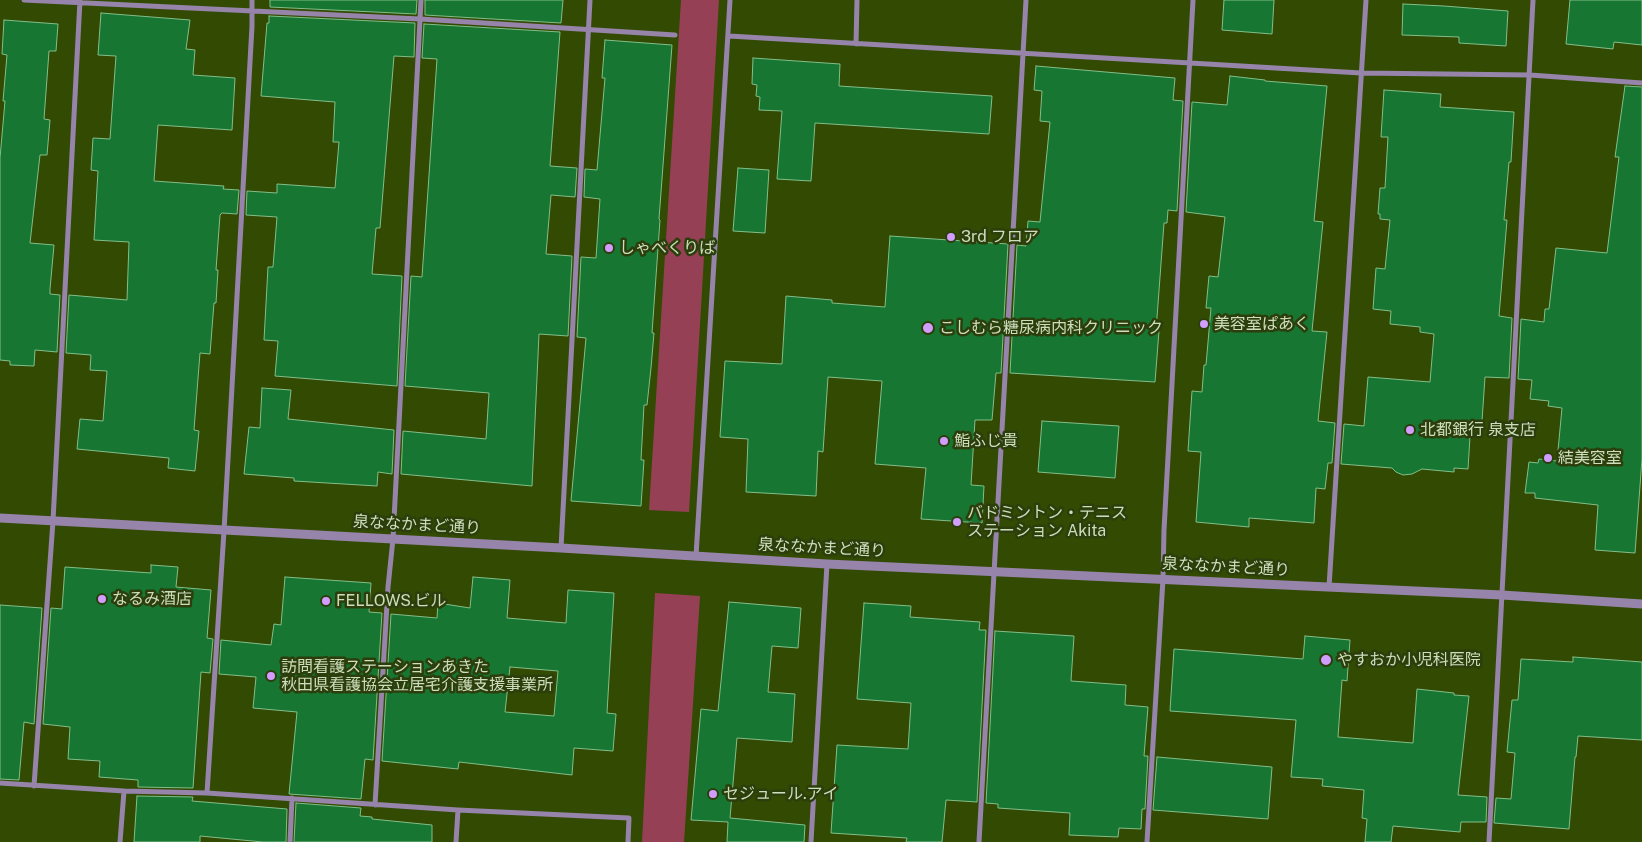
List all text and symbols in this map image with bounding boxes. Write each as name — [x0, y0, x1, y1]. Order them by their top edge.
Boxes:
place label: 3rd フロア — [961, 227, 1039, 247]
marker: 3rd フロア — [945, 231, 957, 243]
place label: しゃべくりば — [619, 238, 715, 258]
marker: しゃべくりば — [603, 242, 615, 254]
place label: 美容室ぱあく — [1214, 314, 1310, 334]
place label: こしむら糖尿病内科クリニック — [939, 318, 1163, 338]
marker: 美容室ぱあく — [1198, 318, 1210, 330]
marker: こしむら糖尿病内科クリニック — [921, 321, 935, 335]
place label: 北都銀行 泉支店 — [1420, 420, 1536, 440]
marker: 北都銀行 泉支店 — [1404, 424, 1416, 436]
place label: 鮨ふじ貴 — [954, 431, 1018, 451]
marker: 鮨ふじ貴 — [938, 435, 950, 447]
place label: 結美容室 — [1558, 448, 1622, 468]
marker: 結美容室 — [1542, 452, 1554, 464]
place label: バドミントン・テニス ステーション Akita — [967, 503, 1127, 541]
street label: 泉ななかまど通り — [353, 512, 481, 538]
marker: バドミントン・テニス ステーション Akita — [951, 516, 963, 528]
street label: 泉ななかまど通り — [758, 535, 886, 561]
street label: 泉ななかまど通り — [1162, 554, 1290, 580]
place label: なるみ酒店 — [112, 589, 192, 609]
place label: FELLOWS.ビル — [336, 591, 446, 611]
marker: なるみ酒店 — [96, 593, 108, 605]
marker: FELLOWS.ビル — [320, 595, 332, 607]
place label: やすおか小児科医院 — [1337, 650, 1481, 670]
marker: やすおか小児科医院 — [1319, 653, 1333, 667]
place label: 訪問看護ステーションあきた 秋田県看護協会立居宅介護支援事業所 — [281, 657, 553, 695]
marker: 訪問看護ステーションあきた 秋田県看護協会立居宅介護支援事業所 — [265, 670, 277, 682]
place label: セジュール.アイ — [723, 784, 839, 804]
marker: セジュール.アイ — [707, 788, 719, 800]

